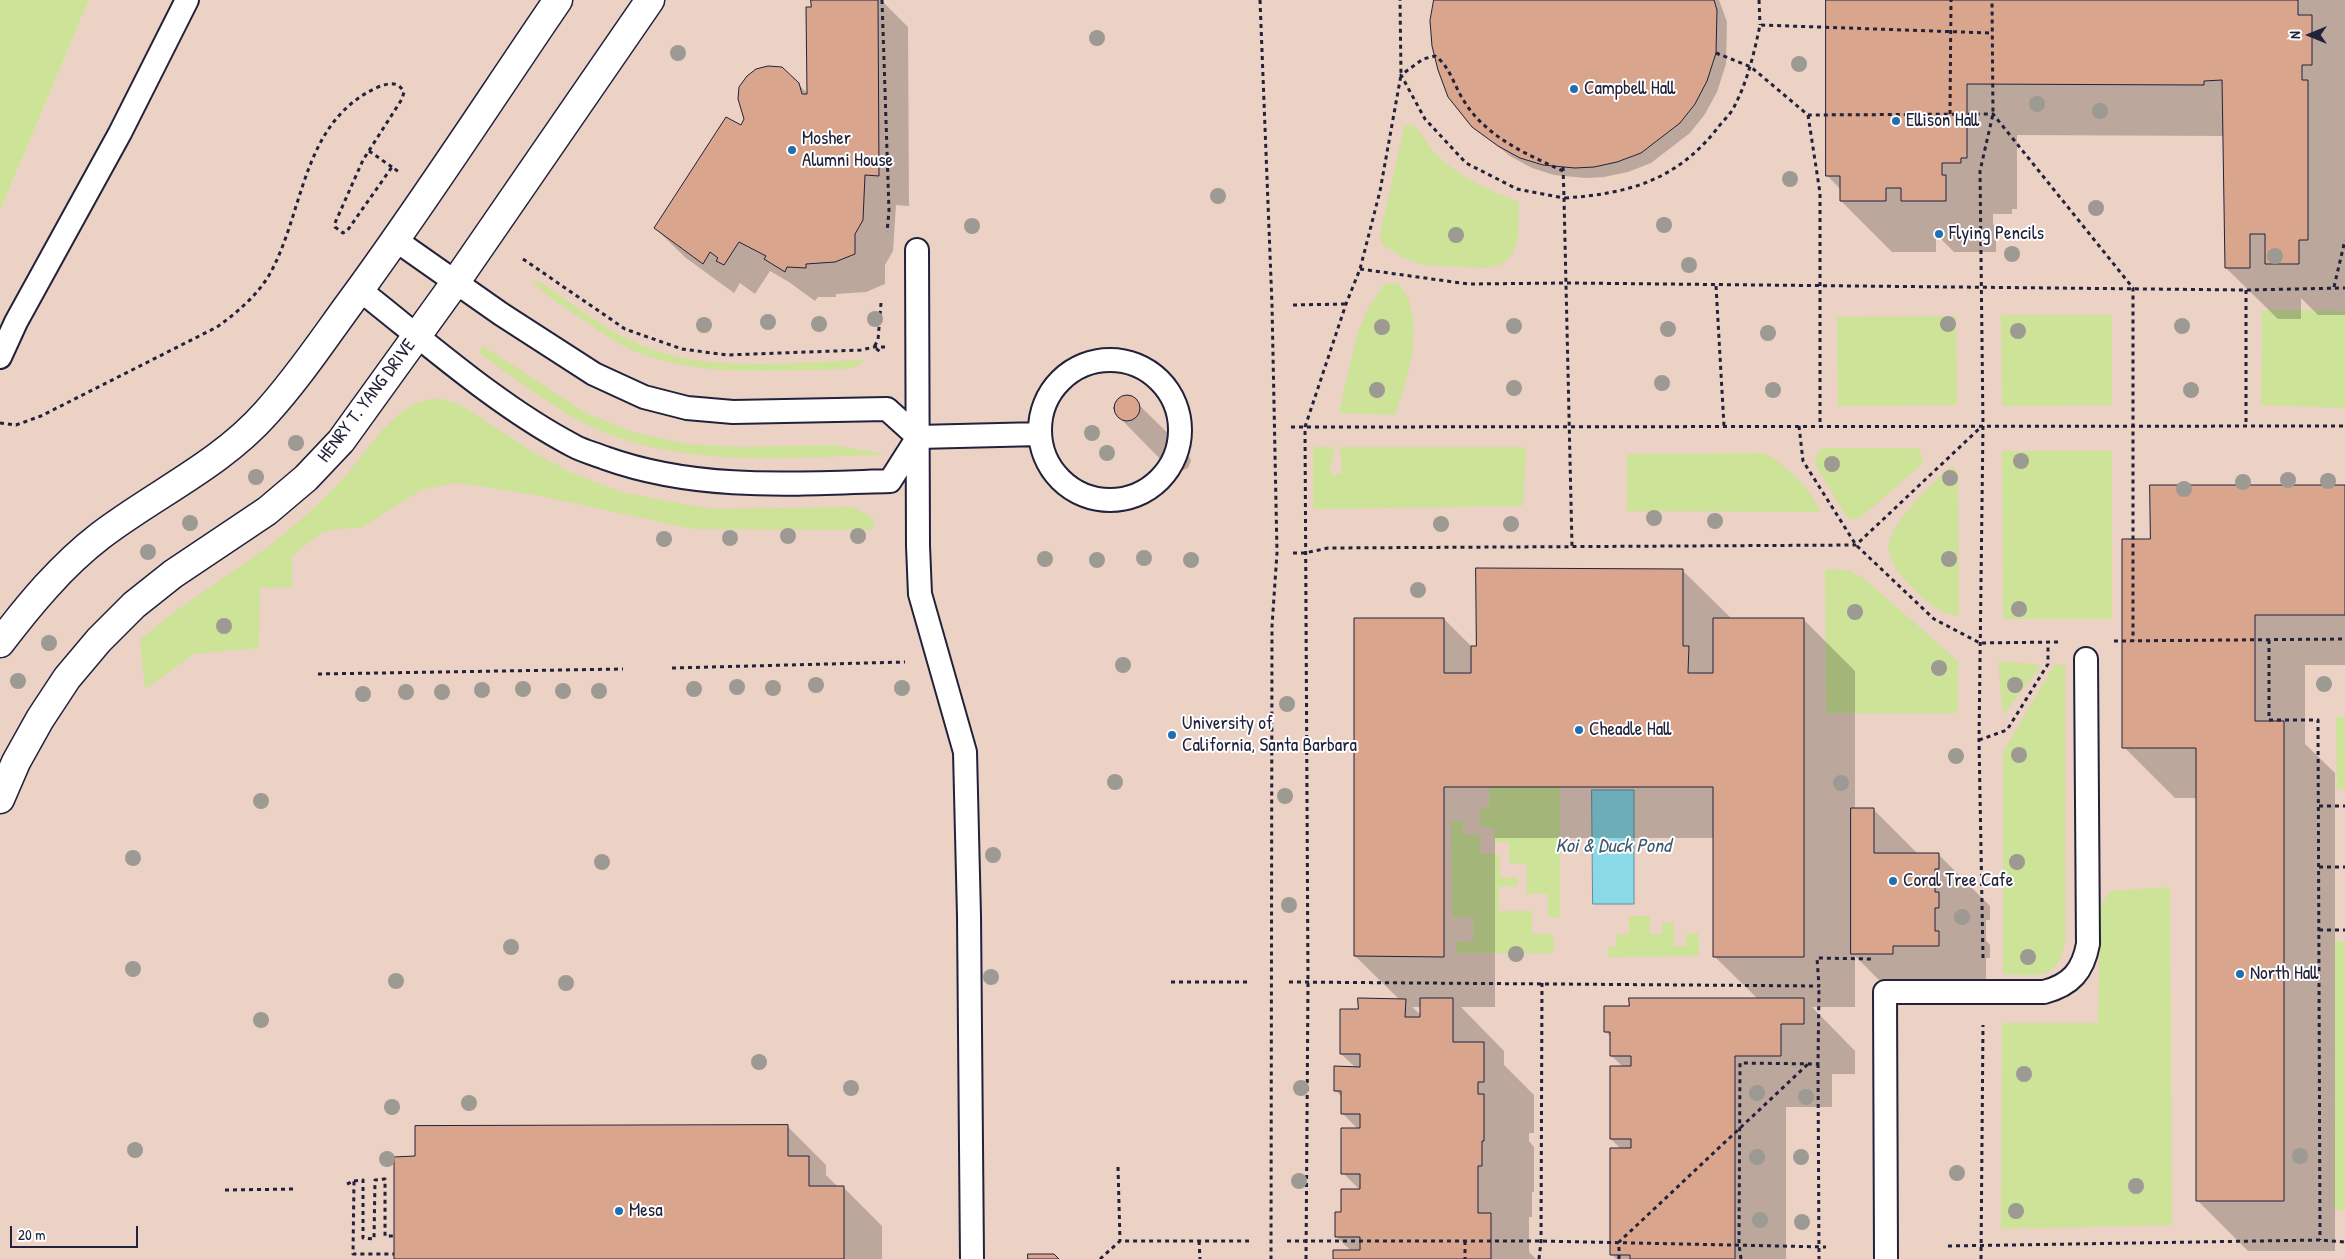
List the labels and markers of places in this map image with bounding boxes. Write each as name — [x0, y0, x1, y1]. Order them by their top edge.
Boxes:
place label: Campbell Hall — [1584, 78, 1675, 100]
marker: Campbell Hall — [1568, 83, 1580, 95]
place label: Ellison Hall — [1906, 110, 1979, 132]
marker: Ellison Hall — [1890, 115, 1902, 127]
place label: Mosher Alumni House — [802, 128, 893, 172]
marker: Mosher Alumni House — [786, 144, 798, 156]
place label: Flying Pencils — [1949, 223, 2044, 245]
marker: Flying Pencils — [1933, 228, 1945, 240]
place label: University of California, Santa Barbara — [1182, 713, 1357, 757]
place label: Cheadle Hall — [1589, 719, 1671, 741]
marker: Cheadle Hall — [1573, 724, 1585, 736]
marker: University of California, Santa Barbara — [1166, 729, 1178, 741]
place label: Coral Tree Cafe — [1903, 870, 2013, 892]
marker: Coral Tree Cafe — [1887, 875, 1899, 887]
place label: North Hall — [2250, 963, 2318, 985]
marker: North Hall — [2234, 968, 2246, 980]
place label: Mesa — [629, 1200, 663, 1222]
marker: Mesa — [613, 1205, 625, 1217]

